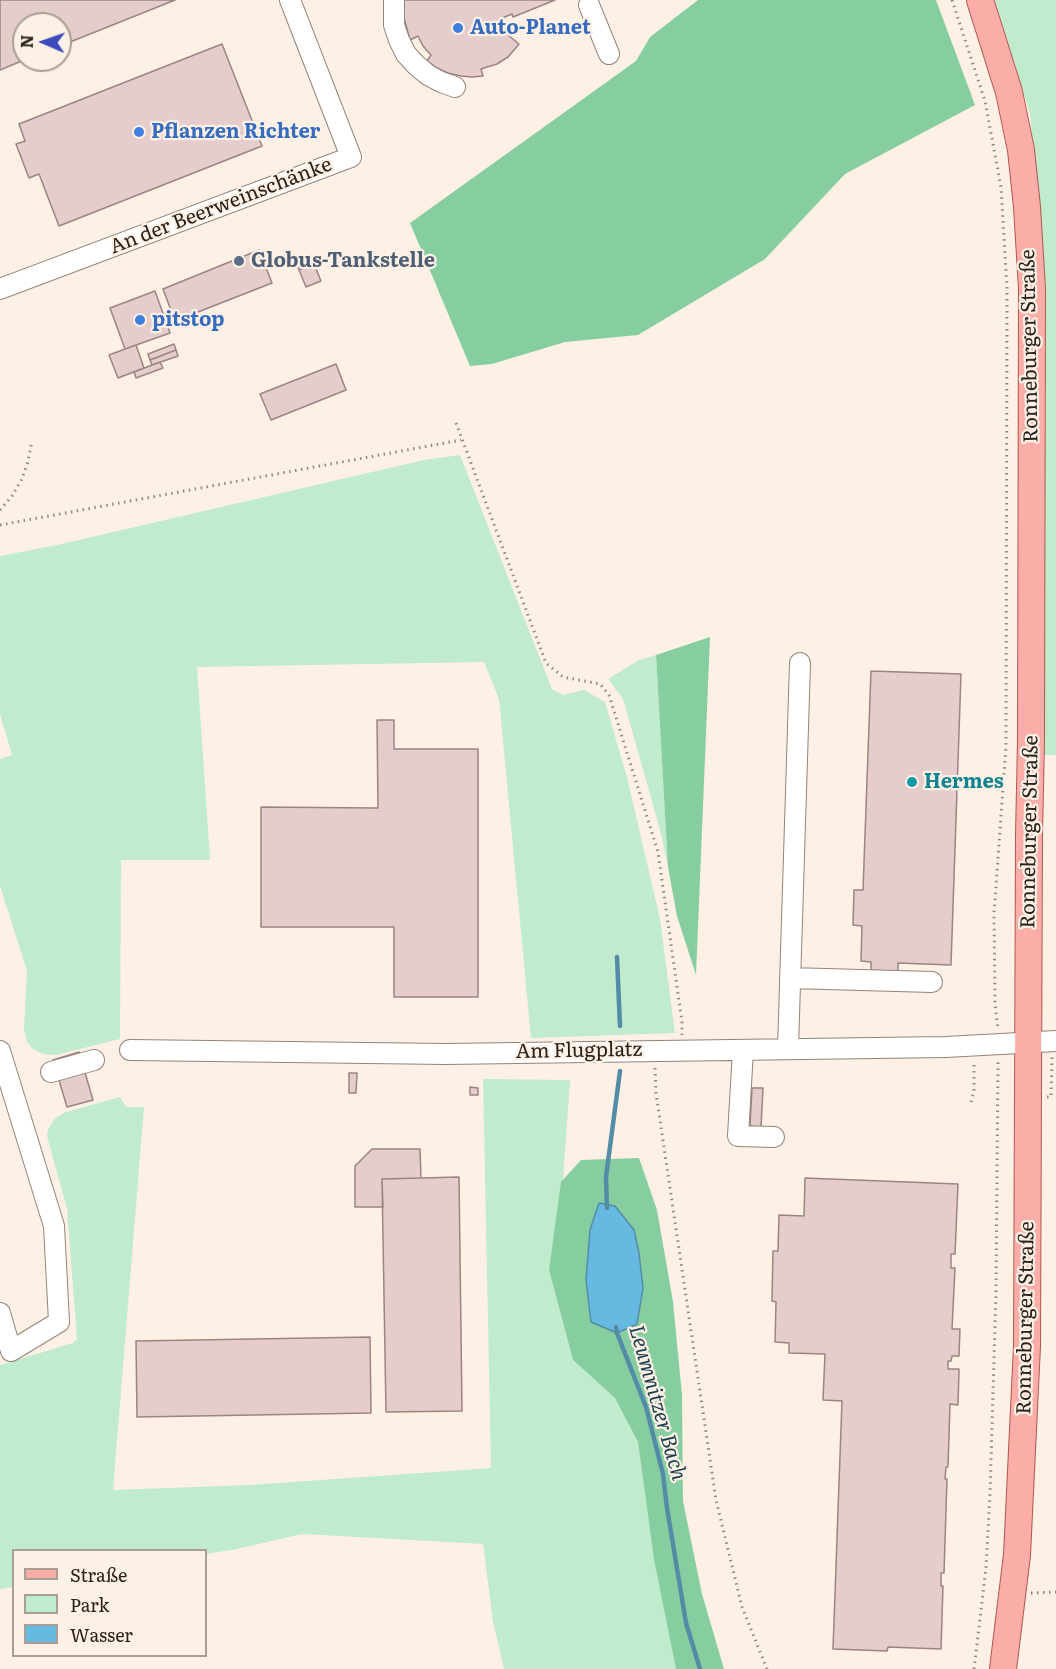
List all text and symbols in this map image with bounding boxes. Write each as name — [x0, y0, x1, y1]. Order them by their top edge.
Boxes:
north arrow — [12, 12, 72, 72]
place label: Auto-Planet — [470, 16, 591, 40]
marker: Auto-Planet — [451, 21, 465, 35]
text: N — [14, 34, 38, 49]
place label: Pflanzen Richter — [151, 120, 320, 144]
marker: Pflanzen Richter — [132, 125, 146, 139]
street label: An der Beerweinschänke — [107, 153, 335, 259]
place label: Globus-Tankstelle — [251, 249, 435, 273]
street label: Ronneburger Straße — [1016, 249, 1044, 443]
marker: Globus-Tankstelle — [232, 254, 246, 268]
place label: pitstop — [152, 308, 224, 332]
marker: pitstop — [133, 313, 147, 327]
street label: Ronneburger Straße — [1016, 735, 1044, 929]
place label: Hermes — [924, 770, 1004, 794]
marker: Hermes — [905, 775, 919, 789]
street label: Am Flugplatz — [516, 1038, 642, 1064]
street label: Ronneburger Straße — [1012, 1221, 1040, 1415]
water label: Leumnitzer Bach — [623, 1323, 691, 1483]
legend — [12, 1549, 207, 1657]
text: Straße — [70, 1561, 127, 1588]
text: Park — [70, 1591, 109, 1618]
text: Wasser — [70, 1621, 133, 1648]

